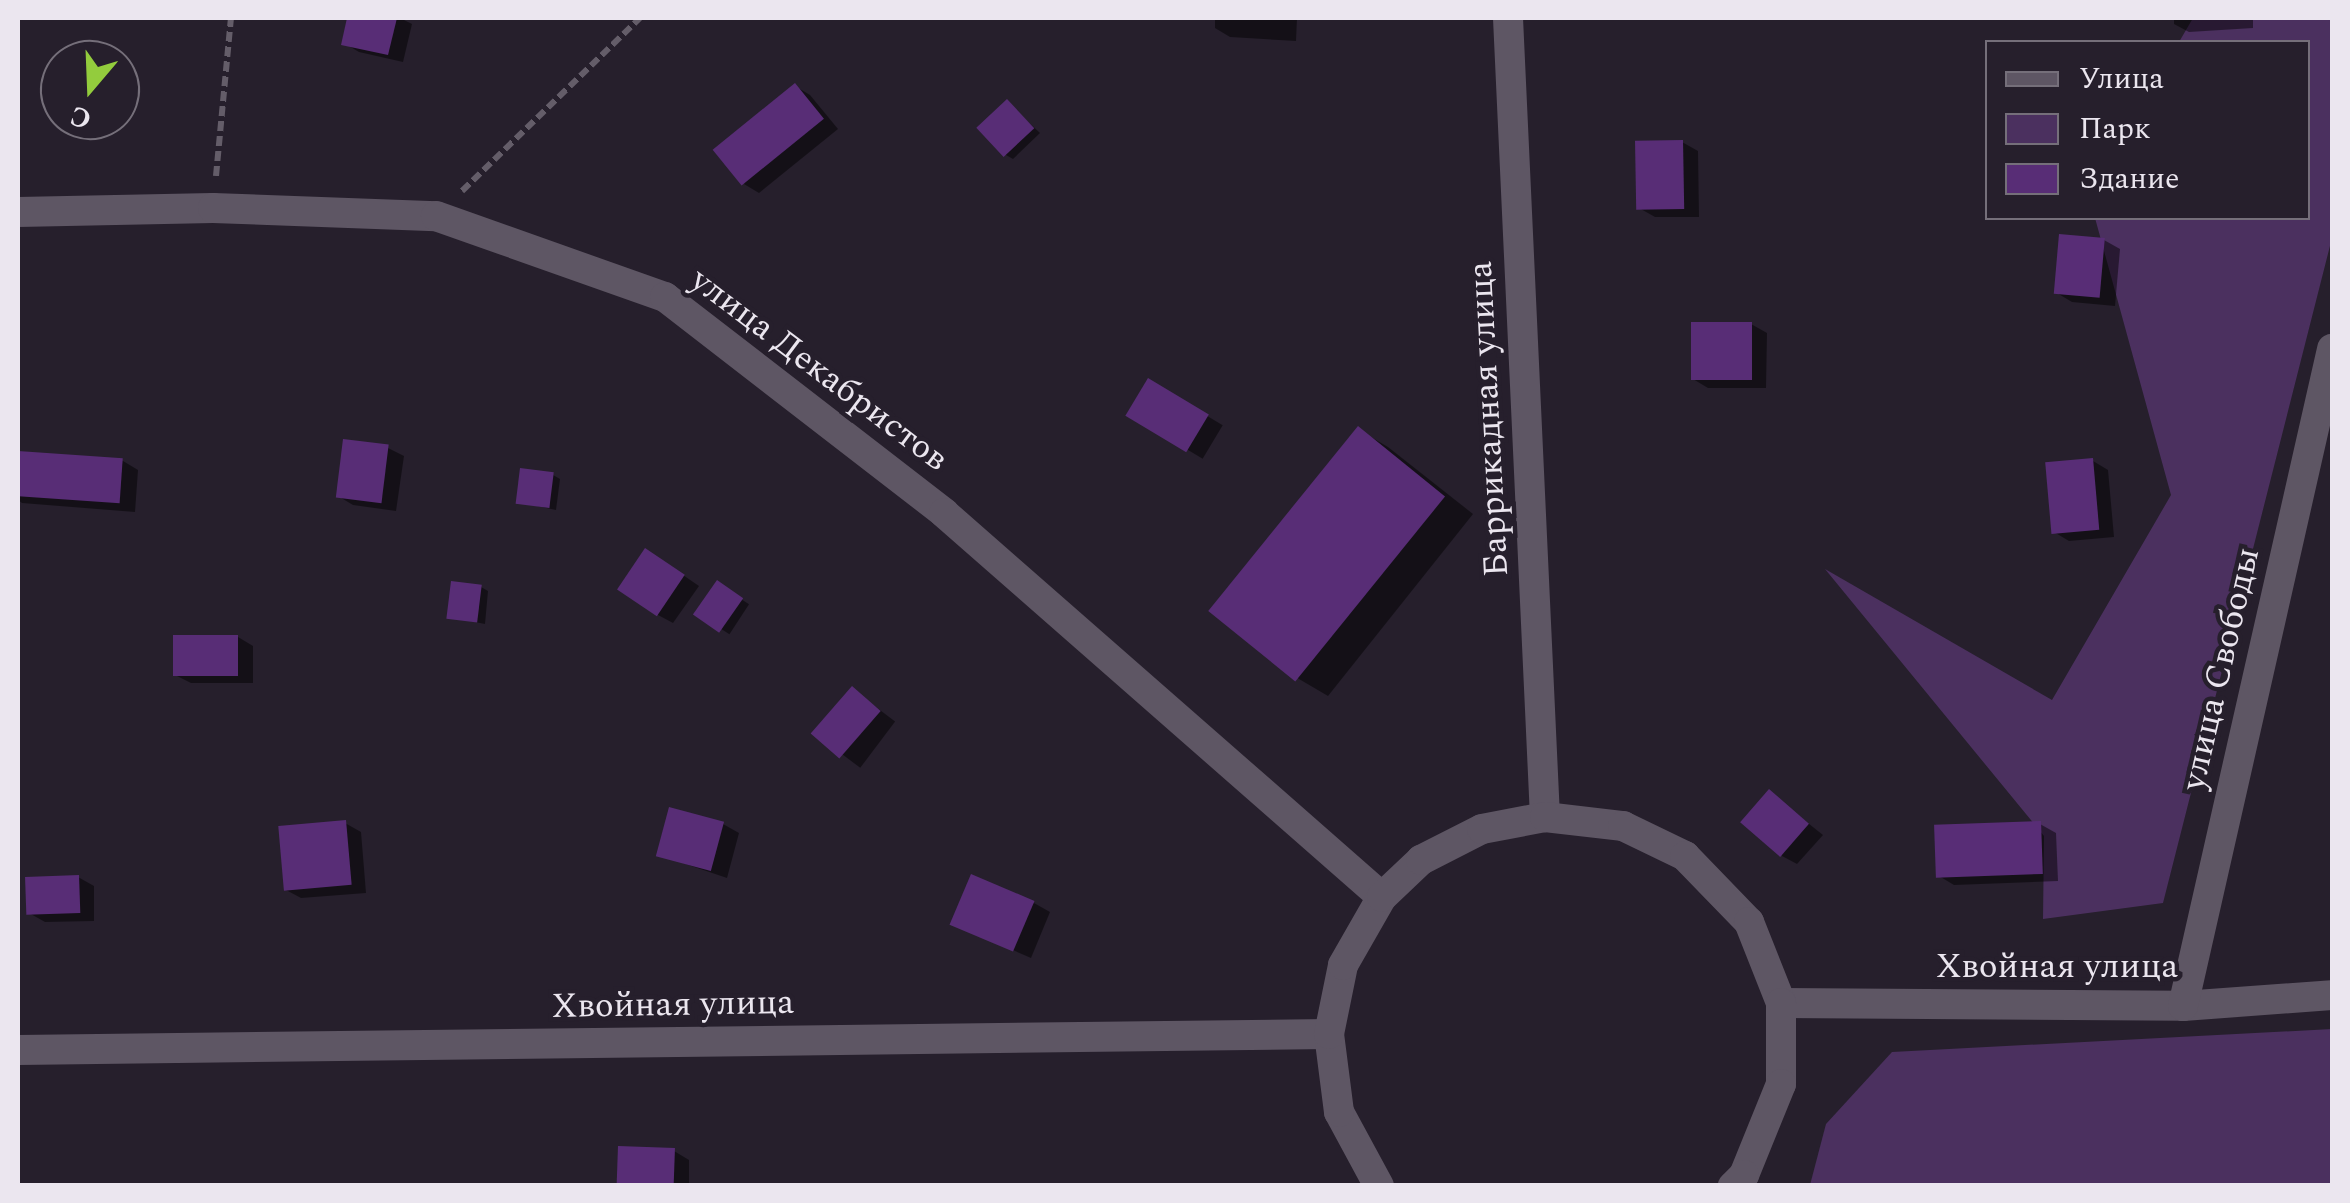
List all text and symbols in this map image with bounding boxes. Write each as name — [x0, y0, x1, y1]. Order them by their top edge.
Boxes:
north arrow — [40, 40, 140, 140]
legend — [1985, 40, 2310, 220]
text: Улица — [2079, 56, 2164, 102]
text: С — [64, 93, 97, 141]
text: Парк — [2079, 106, 2151, 152]
text: Здание — [2079, 156, 2180, 202]
street label: улица Декабристов — [682, 259, 956, 481]
street label: Баррикадная улица — [1460, 260, 1518, 578]
street label: улица Свободы — [2173, 544, 2269, 794]
street label: Хвойная улица — [1936, 946, 2178, 988]
street label: Хвойная улица — [551, 982, 795, 1028]

